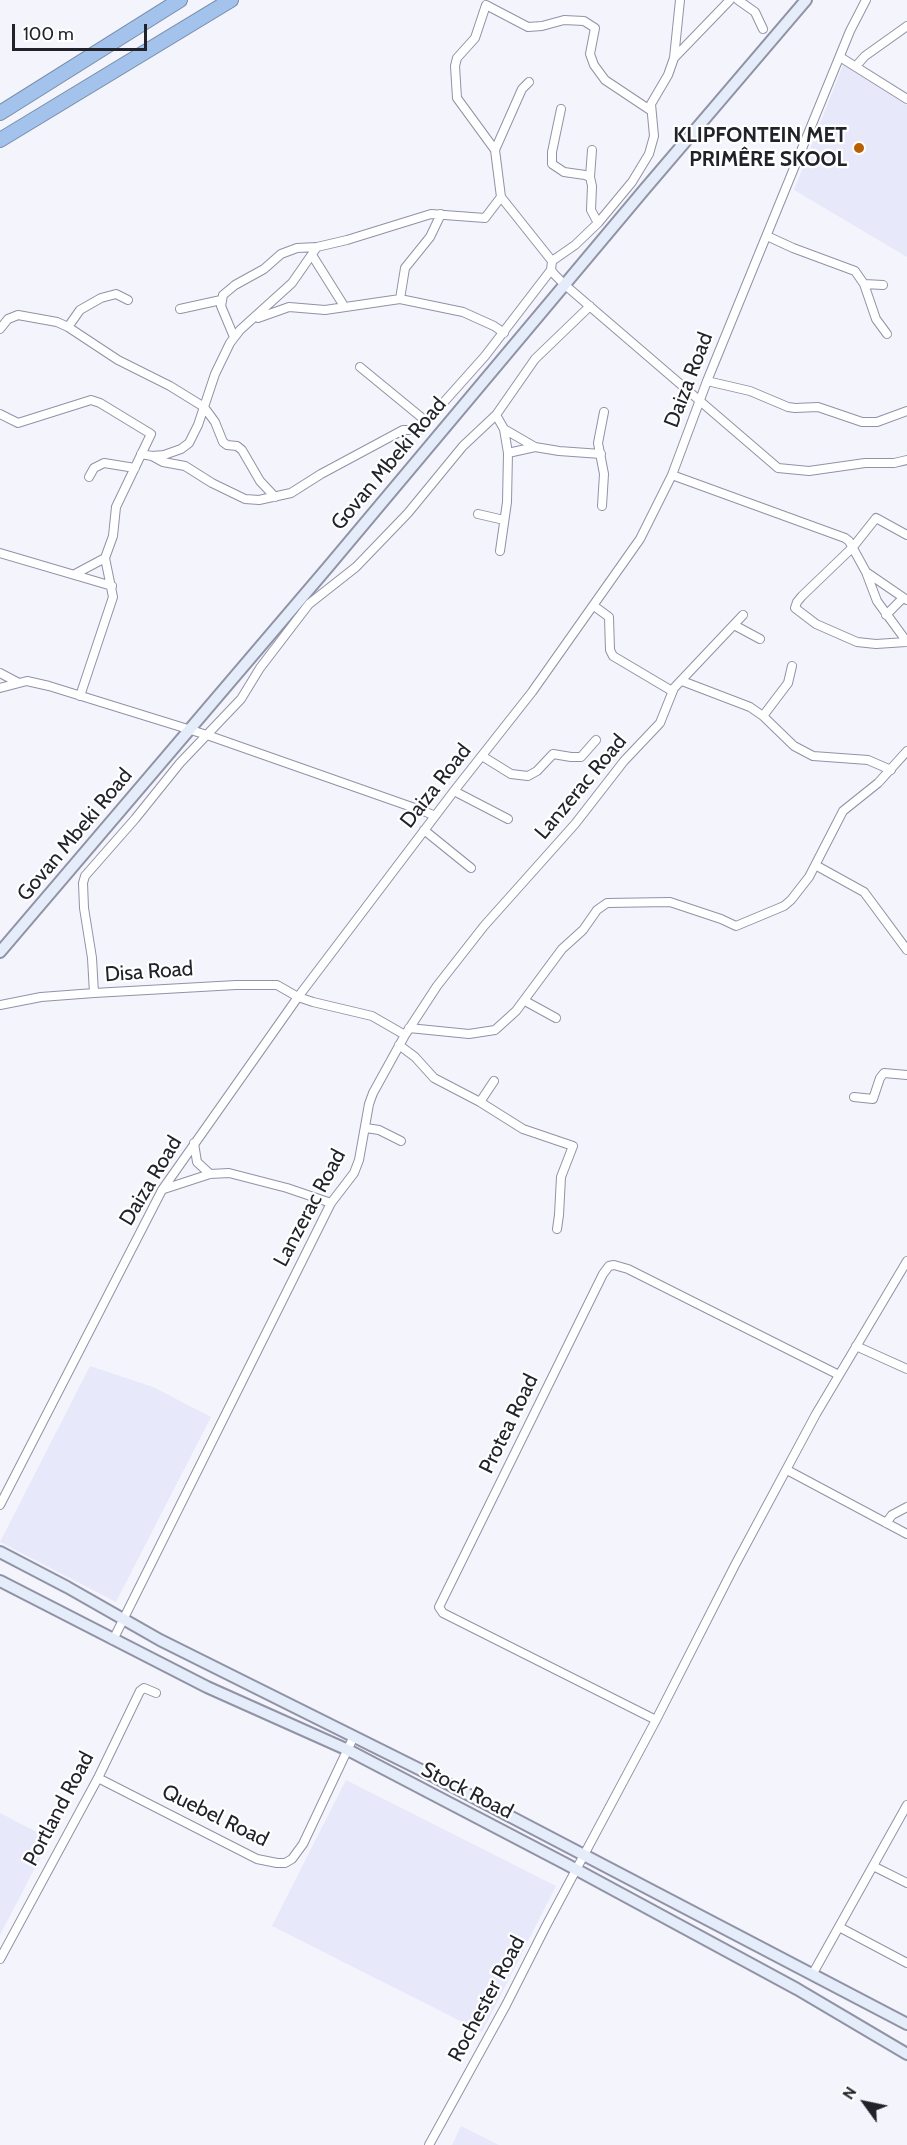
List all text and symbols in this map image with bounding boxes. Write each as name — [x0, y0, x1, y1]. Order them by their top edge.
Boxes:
scale bar — [15, 12, 150, 50]
text: 100 m — [23, 23, 74, 45]
place label: KLIPFONTEIN MET PRIMÊRE SKOOL — [673, 123, 847, 173]
marker: KLIPFONTEIN MET PRIMÊRE SKOOL — [852, 141, 866, 155]
street label: Daiza Road — [659, 329, 719, 431]
street label: Govan Mbeki Road — [326, 393, 452, 535]
street label: Lanzerac Road — [530, 729, 632, 845]
street label: Daiza Road — [395, 739, 477, 833]
street label: Govan Mbeki Road — [12, 764, 138, 906]
street label: Disa Road — [104, 956, 194, 988]
street label: Daiza Road — [114, 1132, 188, 1230]
street label: Lanzerac Road — [269, 1145, 351, 1271]
street label: Protea Road — [474, 1370, 544, 1478]
street label: Portland Road — [18, 1748, 100, 1870]
street label: Stock Road — [417, 1757, 517, 1825]
street label: Quebel Road — [158, 1779, 272, 1853]
street label: Rochester Road — [443, 1932, 531, 2066]
north arrow — [835, 2073, 895, 2133]
text: N — [838, 2083, 861, 2103]

